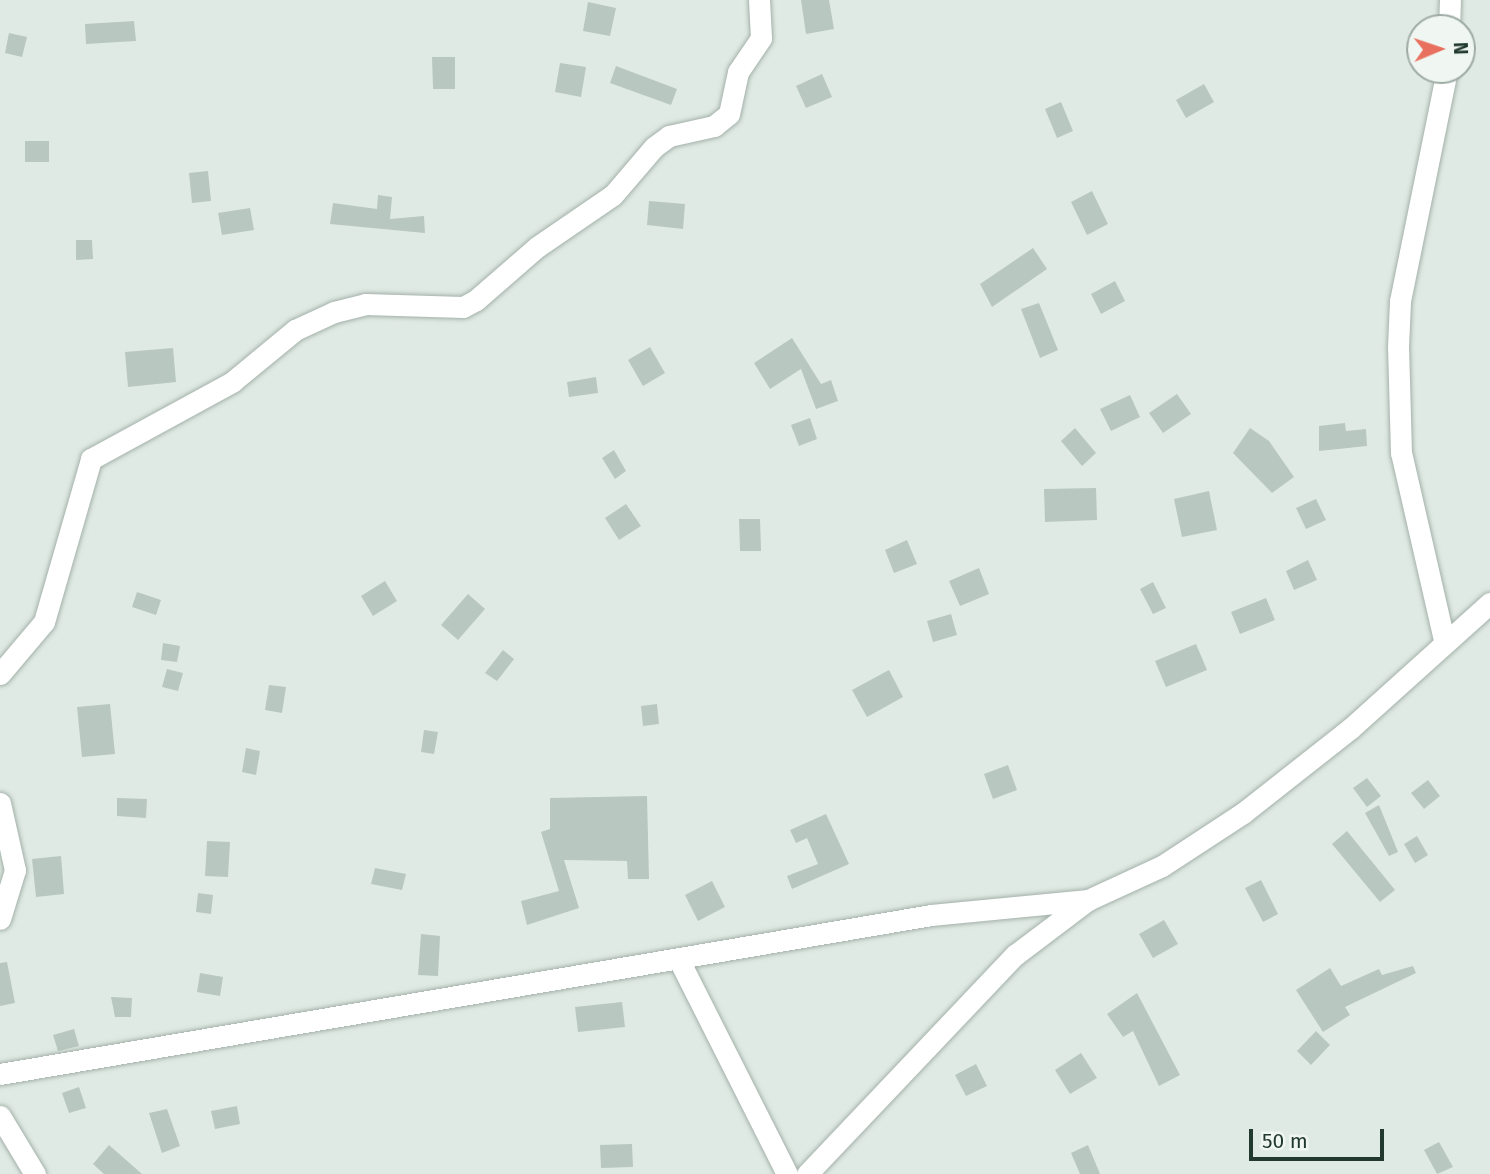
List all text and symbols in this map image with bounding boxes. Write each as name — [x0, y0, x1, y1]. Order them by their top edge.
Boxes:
north arrow — [1406, 14, 1476, 84]
text: N — [1449, 42, 1472, 55]
scale bar — [1252, 1114, 1387, 1158]
text: 50 m — [1262, 1128, 1308, 1154]

